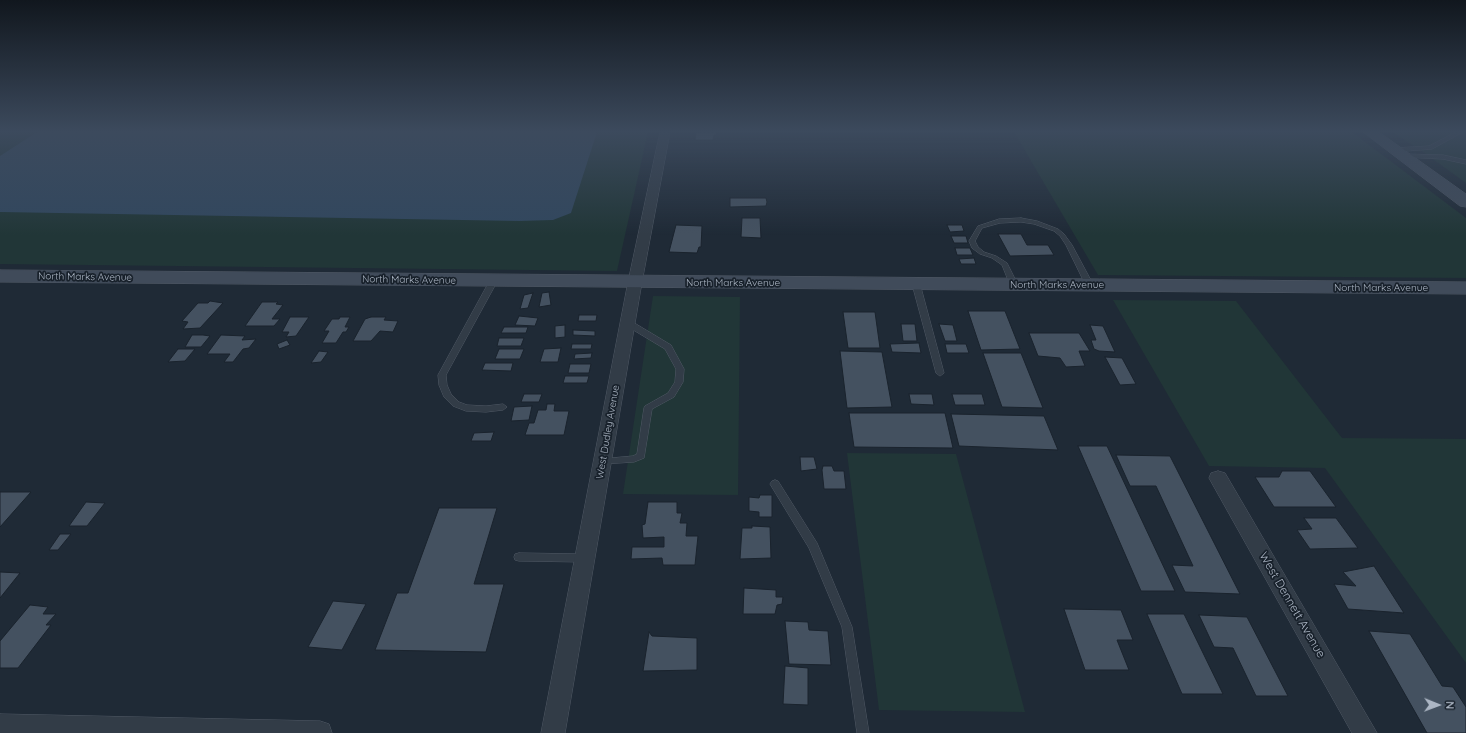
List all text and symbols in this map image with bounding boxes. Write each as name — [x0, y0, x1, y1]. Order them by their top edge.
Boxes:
street label: North Marks Avenue — [38, 270, 132, 284]
street label: North Marks Avenue — [362, 273, 456, 287]
street label: North Marks Avenue — [686, 277, 780, 289]
street label: North Marks Avenue — [1010, 279, 1104, 291]
street label: North Marks Avenue — [1334, 282, 1428, 294]
street label: West Dudley Avenue — [594, 384, 622, 480]
street label: West Dennett Avenue — [1256, 550, 1328, 660]
north arrow — [1418, 685, 1458, 725]
text: N — [1443, 701, 1457, 709]

